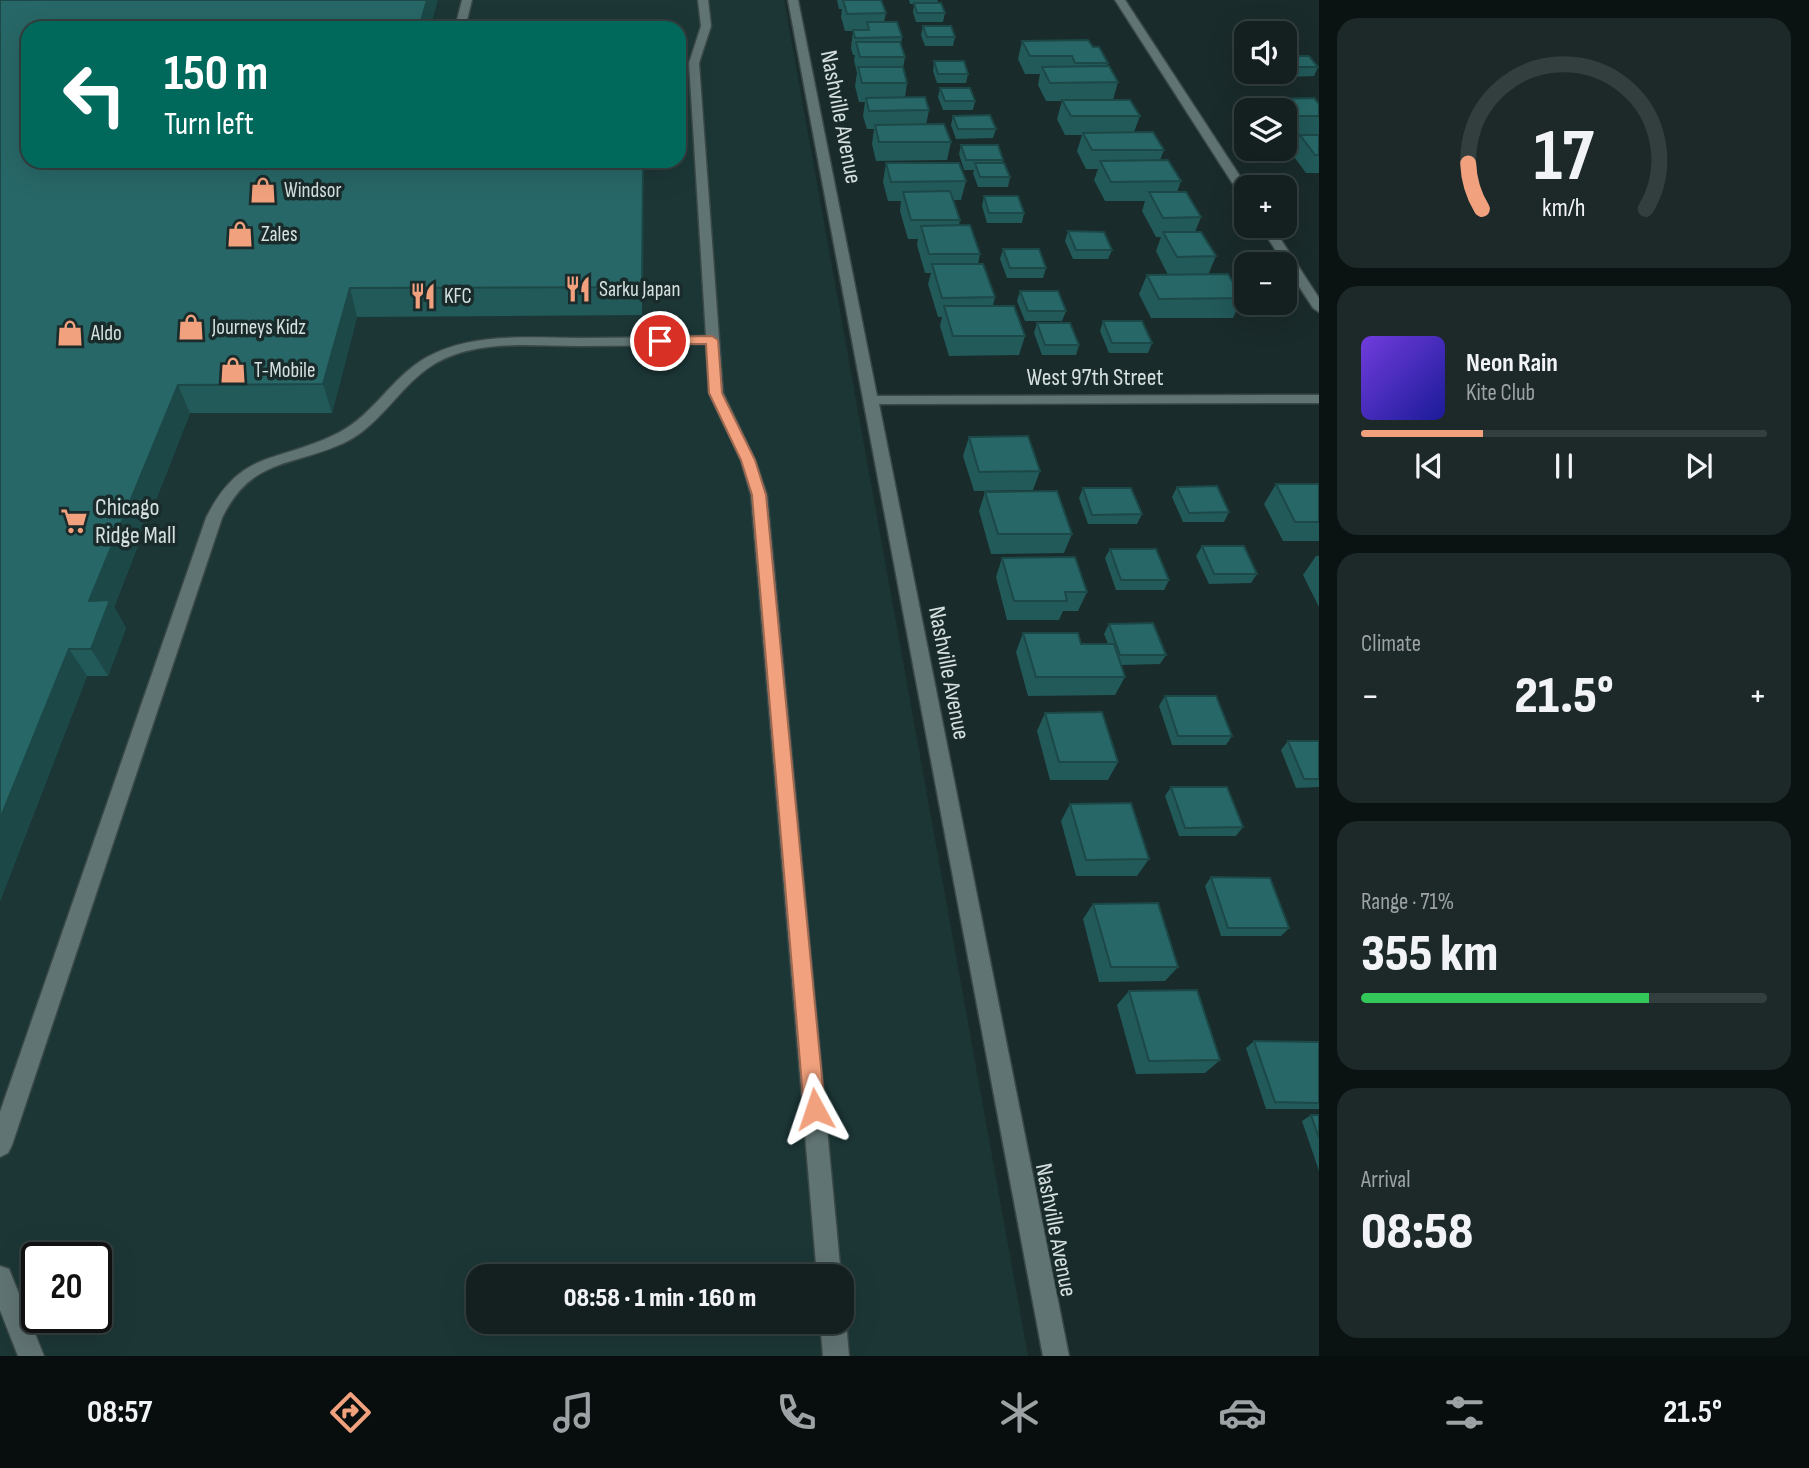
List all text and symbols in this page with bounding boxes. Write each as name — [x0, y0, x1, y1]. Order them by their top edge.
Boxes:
map controls — [1234, 21, 1297, 315]
button: sound — [1234, 21, 1297, 84]
text: 150 m — [164, 45, 268, 104]
street label: Nashville Avenue — [814, 48, 868, 186]
icon: left — [49, 49, 140, 140]
button: layers — [1234, 98, 1297, 161]
text: Turn left — [164, 105, 254, 144]
text: 17 — [1534, 113, 1594, 201]
shop icon: Windsor — [248, 175, 278, 205]
button: + — [1234, 175, 1297, 238]
place label: Windsor — [284, 178, 342, 203]
text: km/h — [1542, 193, 1586, 224]
shop icon: Zales — [225, 219, 255, 249]
place label: Zales — [261, 222, 297, 247]
button: − — [1234, 252, 1297, 315]
restaurant icon: Sarku Japan — [563, 274, 593, 304]
place label: Sarku Japan — [599, 277, 680, 302]
restaurant icon: KFC — [408, 281, 438, 311]
place label: KFC — [444, 284, 472, 309]
pin — [630, 311, 690, 371]
shop icon: Journeys Kidz — [176, 312, 206, 342]
place label: Journeys Kidz — [211, 315, 306, 340]
shop icon: Aldo — [55, 318, 85, 348]
place label: Aldo — [90, 321, 122, 346]
icon: arrive — [641, 322, 679, 360]
text: Neon Rain — [1466, 348, 1558, 379]
shop icon: T-Mobile — [218, 355, 248, 385]
place label: T-Mobile — [254, 358, 315, 383]
street label: West 97th Street — [1026, 363, 1164, 392]
text: Kite Club — [1466, 379, 1535, 407]
icon: previous — [1410, 447, 1448, 485]
icon: pause — [1545, 447, 1583, 485]
icon: next — [1680, 447, 1718, 485]
place label: Chicago Ridge Mall — [95, 493, 176, 550]
supermarket icon: Chicago Ridge Mall — [59, 506, 89, 536]
street label: Nashville Avenue — [922, 604, 976, 742]
text: Climate — [1361, 630, 1421, 658]
text: 21.5° — [1514, 665, 1614, 728]
text: − — [1361, 674, 1380, 719]
text: + — [1748, 674, 1767, 719]
text: Range · 71% — [1361, 888, 1454, 916]
text: 355 km — [1361, 923, 1498, 986]
position arrow — [778, 1072, 852, 1146]
street label: Nashville Avenue — [1029, 1161, 1083, 1299]
text: Arrival — [1361, 1166, 1410, 1194]
text: 08:58 — [1361, 1201, 1473, 1264]
speed limit sign: 20 — [21, 1242, 112, 1333]
text: 08:58 · 1 min · 160 m — [564, 1283, 756, 1314]
icon: directions — [326, 1388, 375, 1437]
icon: music — [549, 1388, 598, 1437]
icon: phone — [772, 1388, 821, 1437]
icon: climate — [995, 1388, 1044, 1437]
icon: car — [1218, 1388, 1267, 1437]
icon: filters — [1440, 1388, 1489, 1437]
text: 08:57 — [87, 1393, 152, 1432]
text: 21.5° — [1663, 1393, 1722, 1432]

